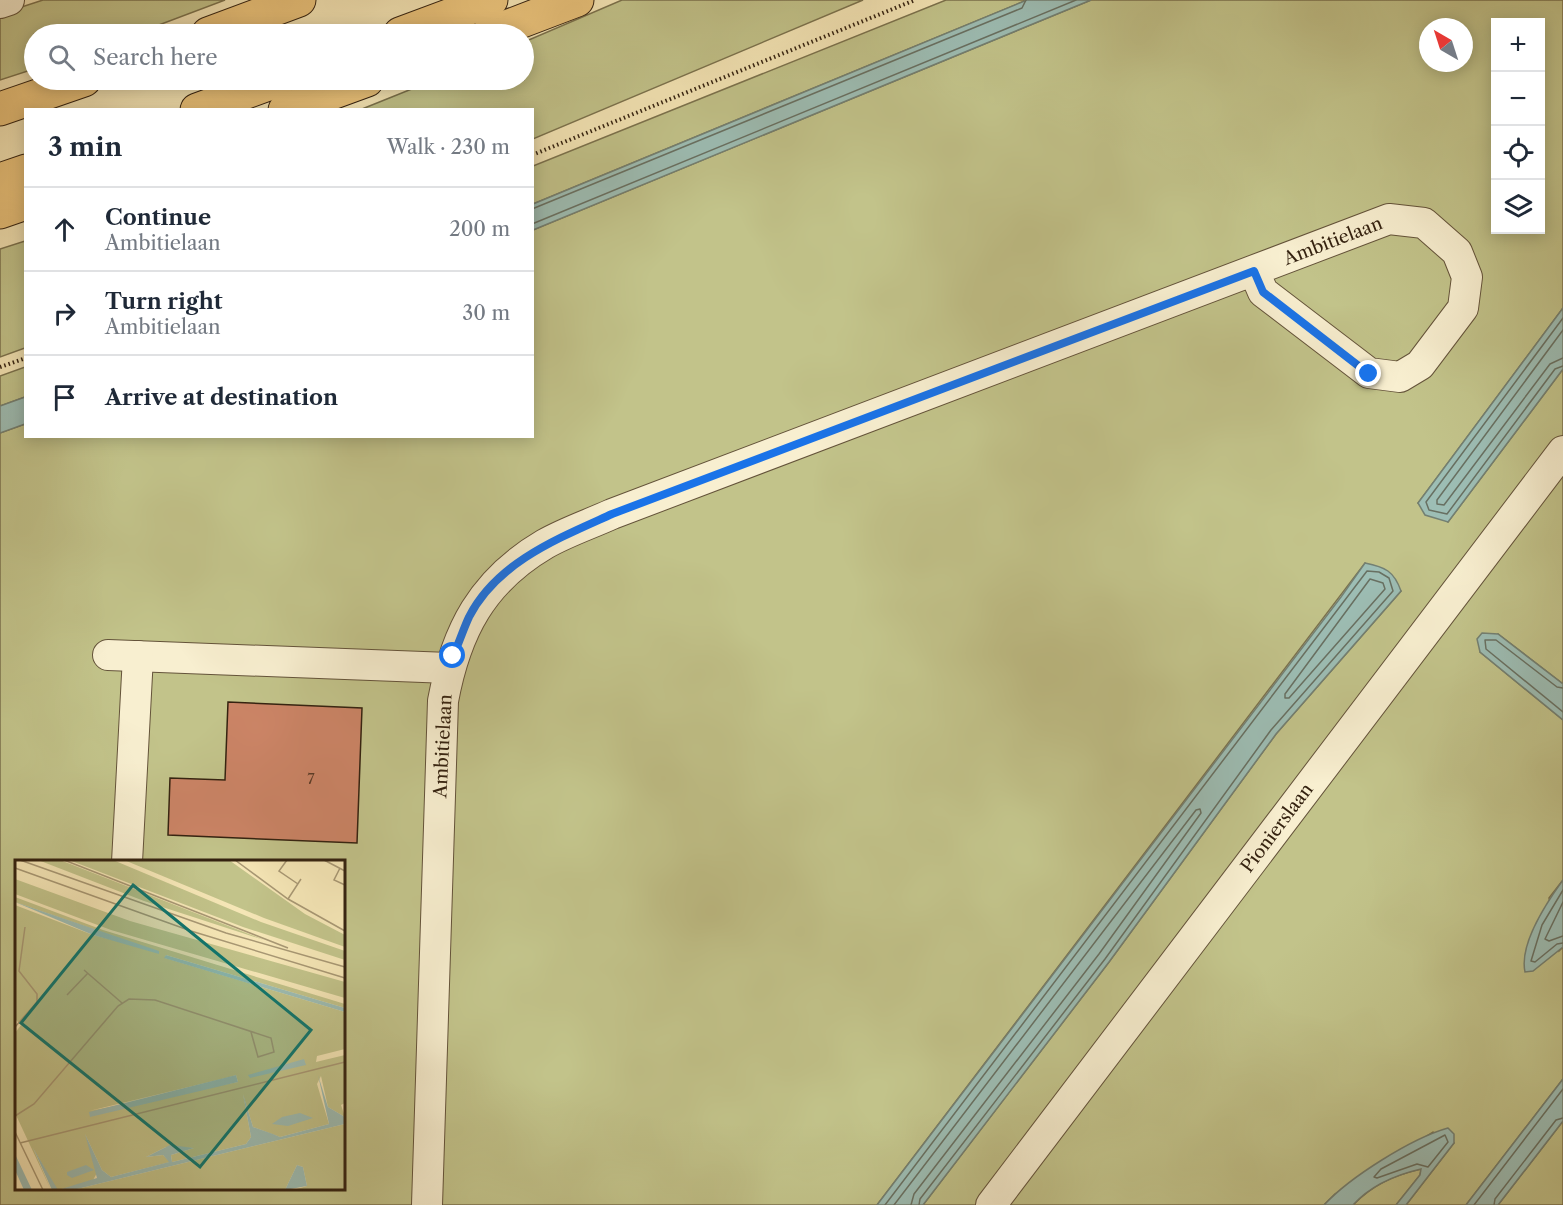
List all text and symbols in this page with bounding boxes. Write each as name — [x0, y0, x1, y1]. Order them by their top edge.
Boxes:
north arrow — [1419, 18, 1473, 72]
map controls — [1491, 18, 1545, 234]
button: + — [1491, 18, 1545, 72]
search box — [24, 24, 534, 90]
icon: search — [45, 41, 78, 74]
text: Search here — [93, 44, 218, 71]
button: − — [1491, 72, 1545, 126]
button: locate — [1491, 126, 1545, 180]
text: 3 min — [48, 131, 122, 163]
text: Walk · 230 m — [387, 135, 510, 159]
button: layers — [1491, 180, 1545, 234]
text: Continue — [105, 204, 211, 231]
street label: Ambitielaan — [1280, 212, 1385, 270]
icon: ahead — [48, 213, 81, 246]
text: 200 m — [449, 217, 510, 241]
text: Ambitielaan — [105, 231, 221, 255]
text: Turn right — [105, 288, 223, 315]
icon: right — [48, 297, 81, 330]
text: 30 m — [462, 301, 510, 325]
text: Ambitielaan — [105, 315, 221, 339]
route end — [1355, 360, 1381, 386]
icon: arrive — [48, 381, 81, 414]
text: Arrive at destination — [105, 384, 338, 411]
route start — [439, 642, 465, 668]
street label: Ambitielaan — [429, 694, 457, 799]
house number: 7 — [307, 769, 315, 788]
street label: Pionierslaan — [1236, 779, 1318, 877]
inset map — [15, 860, 345, 1190]

